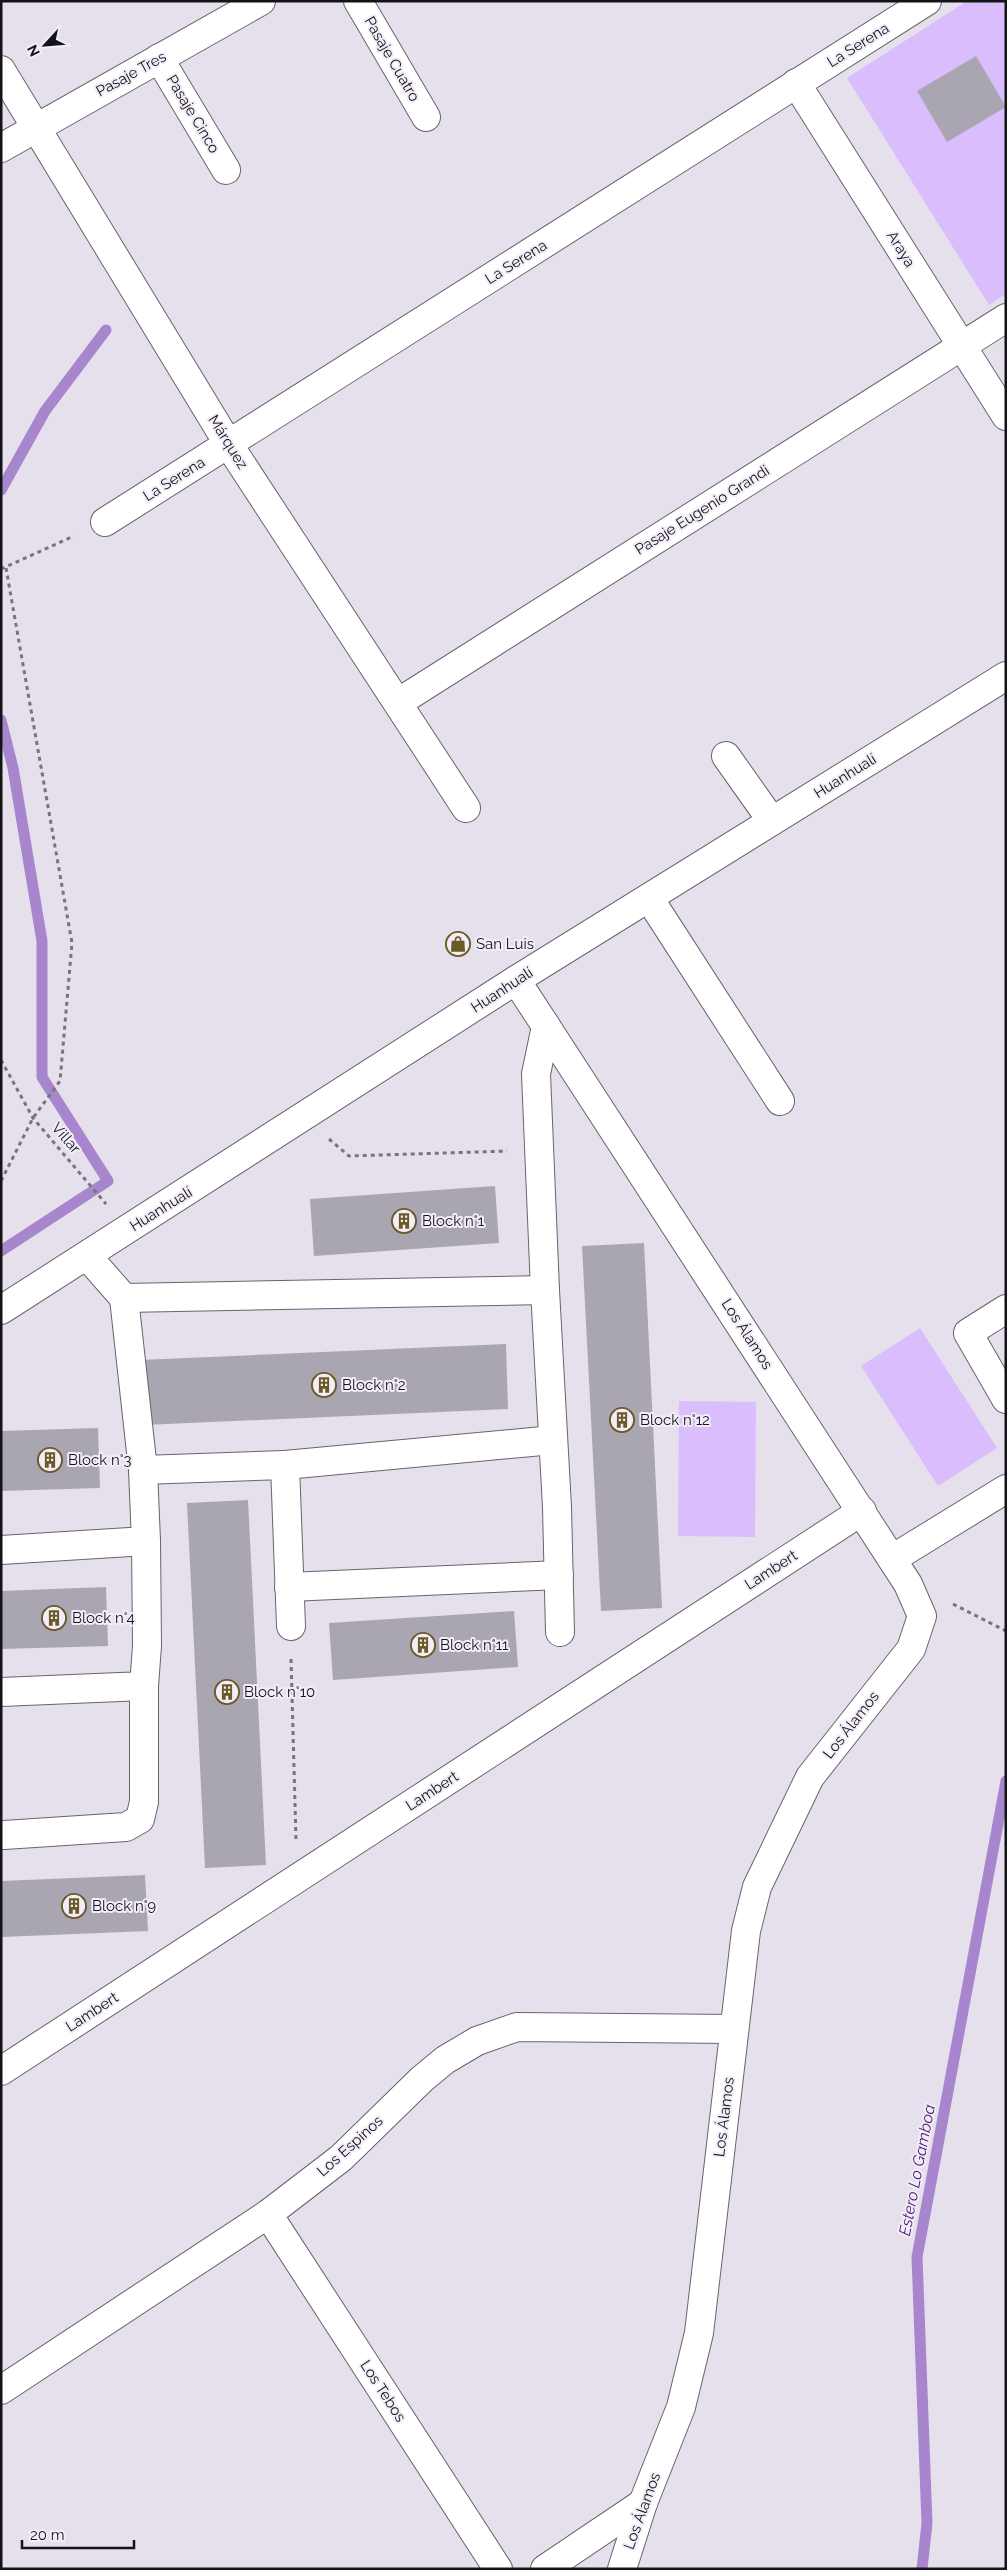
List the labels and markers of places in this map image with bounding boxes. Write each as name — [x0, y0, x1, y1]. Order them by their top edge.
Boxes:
shop icon: San Luis — [445, 931, 471, 957]
place label: San Luis — [476, 935, 534, 953]
building icon: Block n°1 — [391, 1208, 417, 1234]
place label: Block n°1 — [422, 1212, 485, 1230]
building icon: Block n°2 — [311, 1372, 337, 1398]
place label: Block n°2 — [342, 1376, 406, 1394]
building icon: Block n°12 — [609, 1407, 635, 1433]
place label: Block n°12 — [640, 1411, 710, 1429]
building icon: Block n°3 — [37, 1447, 63, 1473]
place label: Block n°3 — [68, 1451, 131, 1469]
building icon: Block n°4 — [41, 1605, 67, 1631]
place label: Block n°4 — [72, 1609, 135, 1627]
building icon: Block n°11 — [410, 1632, 436, 1658]
place label: Block n°11 — [440, 1636, 509, 1654]
building icon: Block n°10 — [214, 1679, 240, 1705]
place label: Block n°10 — [244, 1683, 315, 1701]
building icon: Block n°9 — [61, 1893, 87, 1919]
place label: Block n°9 — [92, 1897, 156, 1915]

